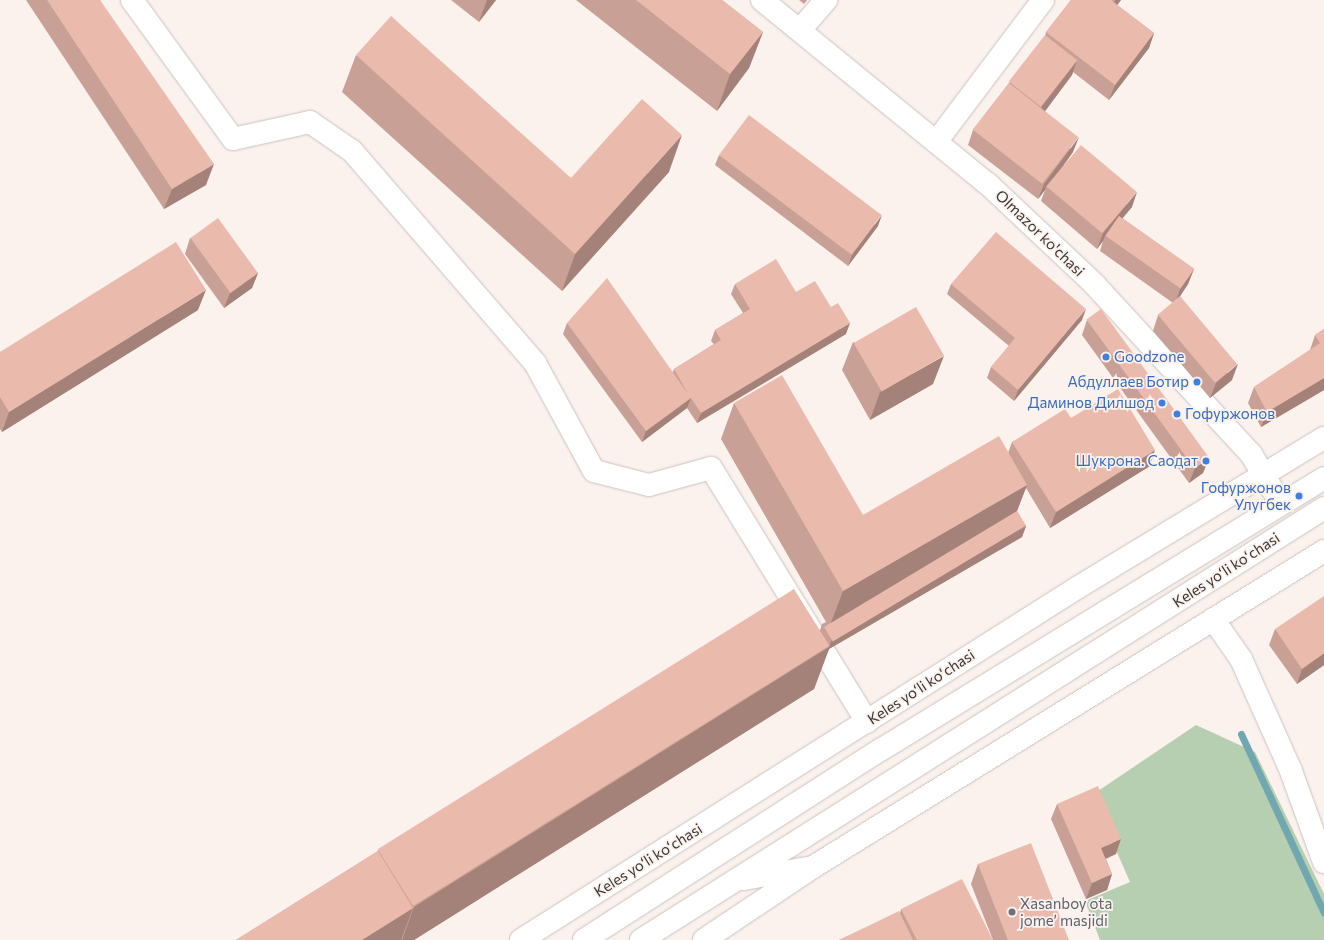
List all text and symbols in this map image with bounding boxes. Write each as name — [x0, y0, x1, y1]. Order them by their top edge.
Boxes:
street label: Olmazor ko'chasi — [992, 186, 1088, 280]
place label: Goodzone — [1114, 348, 1184, 366]
marker: Goodzone — [1101, 352, 1111, 362]
place label: Абдуллаев Ботир — [1068, 373, 1189, 391]
marker: Абдуллаев Ботир — [1192, 377, 1202, 387]
place label: Даминов Дилшод — [1028, 394, 1154, 412]
marker: Даминов Дилшод — [1157, 398, 1167, 408]
place label: Гофуржонов — [1185, 405, 1275, 423]
marker: Гофуржонов — [1172, 409, 1182, 419]
place label: Шукрона. Саодат — [1076, 452, 1198, 470]
marker: Шукрона. Саодат — [1201, 456, 1211, 466]
place label: Гофуржонов Улугбек — [1201, 478, 1291, 513]
marker: Гофуржонов Улугбек — [1294, 491, 1304, 501]
street label: Keles yoʻli koʻchasi — [1169, 529, 1283, 611]
street label: Keles yoʻli koʻchasi — [864, 646, 978, 728]
street label: Keles yoʻli koʻchasi — [591, 819, 705, 901]
place label: Xasanboy ota jome’ masjidi — [1020, 894, 1112, 929]
marker: Xasanboy ota jome’ masjidi — [1007, 907, 1017, 917]

